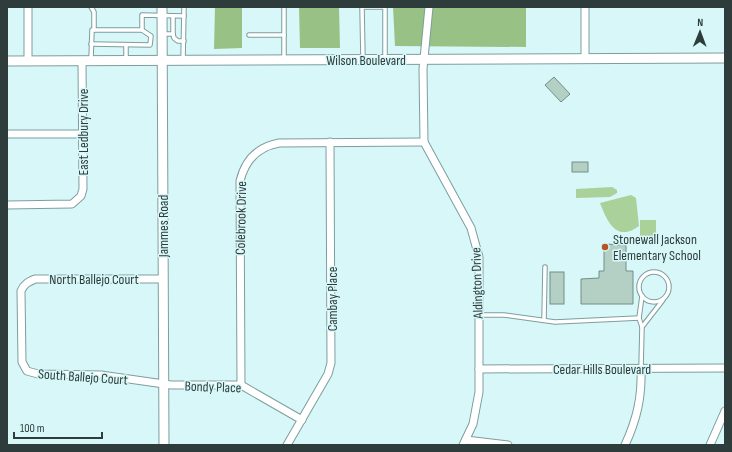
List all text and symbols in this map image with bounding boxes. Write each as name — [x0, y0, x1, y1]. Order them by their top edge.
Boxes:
north arrow — [680, 12, 720, 52]
text: N — [697, 16, 703, 29]
street label: Wilson Boulevard — [326, 52, 406, 69]
street label: East Ledbury Drive — [75, 89, 92, 175]
street label: Colebrook Drive — [232, 181, 250, 255]
street label: Jammes Road — [155, 195, 172, 258]
place label: Stonewall Jackson Elementary School — [613, 231, 701, 264]
marker: Stonewall Jackson Elementary School — [600, 242, 610, 252]
street label: Aldington Drive — [467, 247, 487, 320]
street label: Cambay Place — [324, 267, 341, 331]
street label: North Ballejo Court — [49, 271, 139, 288]
street label: Cedar Hills Boulevard — [553, 361, 651, 378]
street label: South Ballejo Court — [38, 365, 128, 389]
street label: Bondy Place — [184, 378, 242, 396]
scale bar — [14, 414, 102, 440]
text: 100 m — [20, 421, 45, 436]

